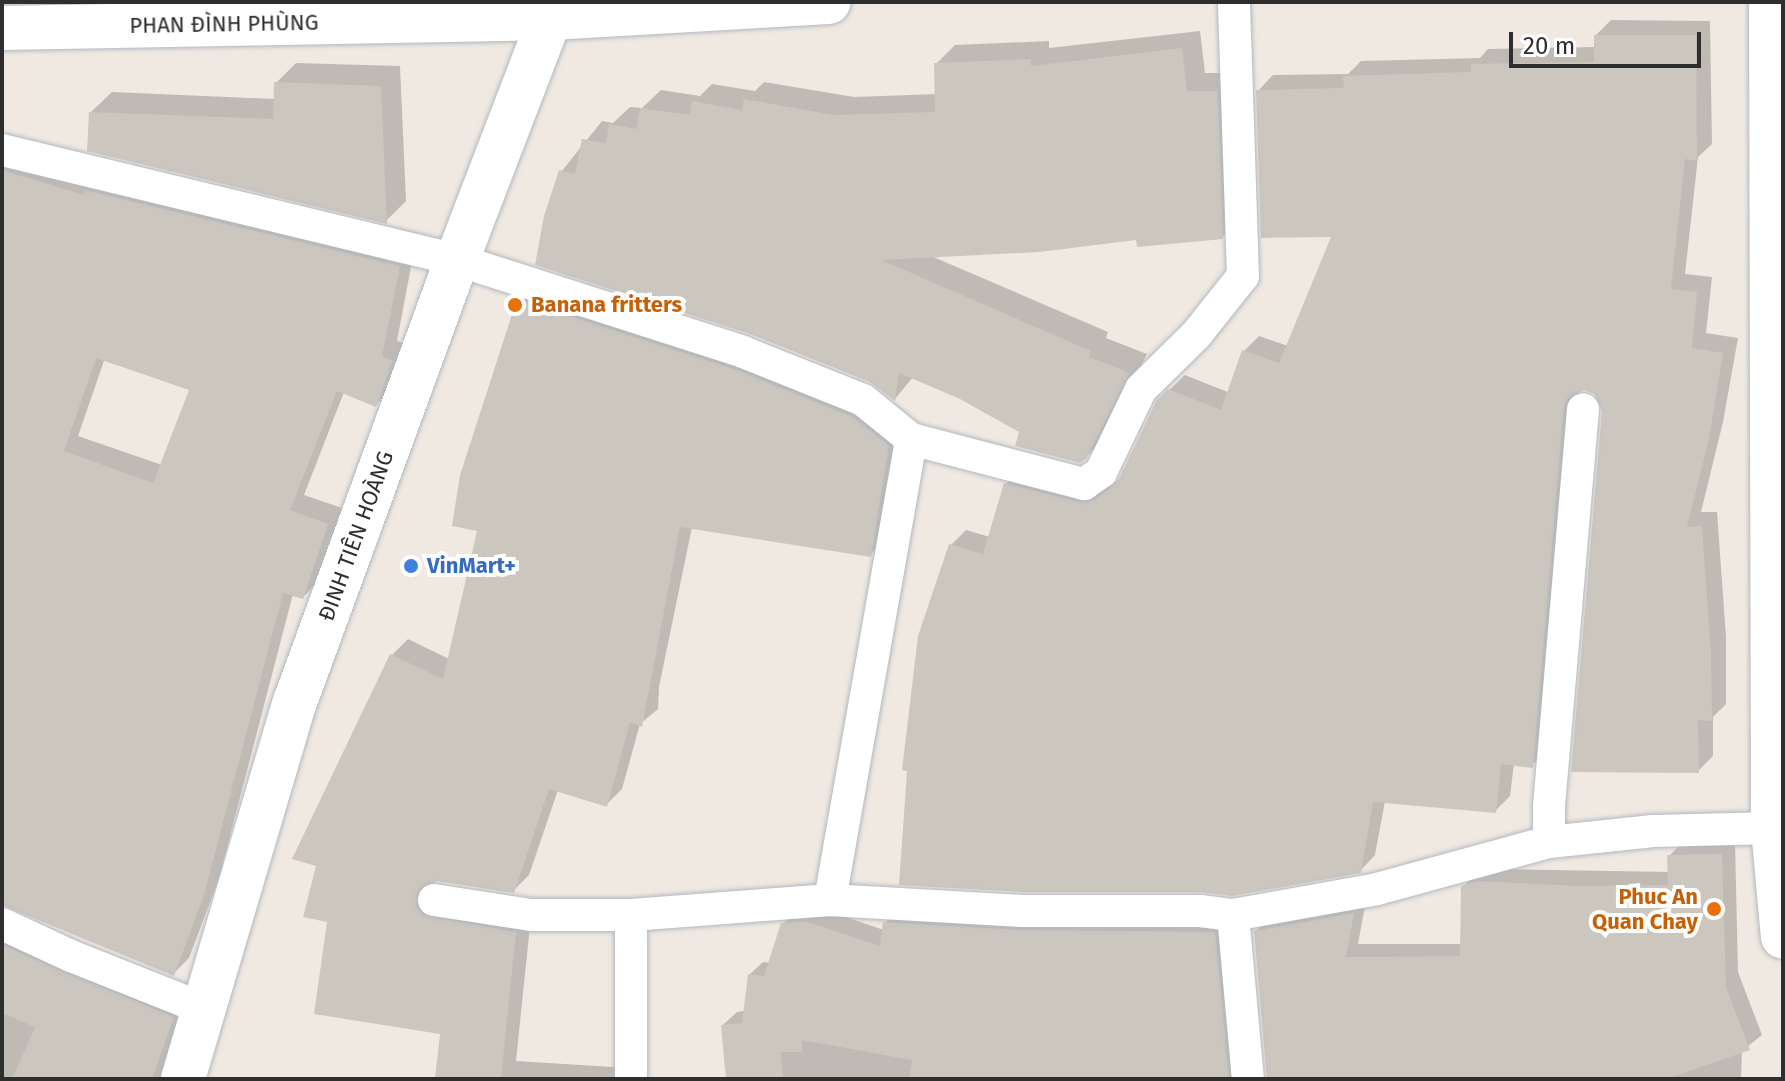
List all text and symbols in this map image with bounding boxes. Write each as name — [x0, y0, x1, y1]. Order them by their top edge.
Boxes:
street label: PHAN ĐÌNH PHÙNG — [129, 9, 319, 39]
scale bar — [1513, 16, 1705, 66]
text: 20 m — [1523, 32, 1575, 60]
place label: Banana fritters — [531, 292, 682, 318]
marker: Banana fritters — [506, 296, 524, 314]
street label: ĐINH TIÊN HOÀNG — [313, 448, 399, 624]
place label: VinMart+ — [427, 553, 516, 579]
marker: VinMart+ — [402, 557, 420, 575]
place label: Phuc An Quan Chay — [1592, 883, 1698, 934]
marker: Phuc An Quan Chay — [1705, 900, 1723, 918]

